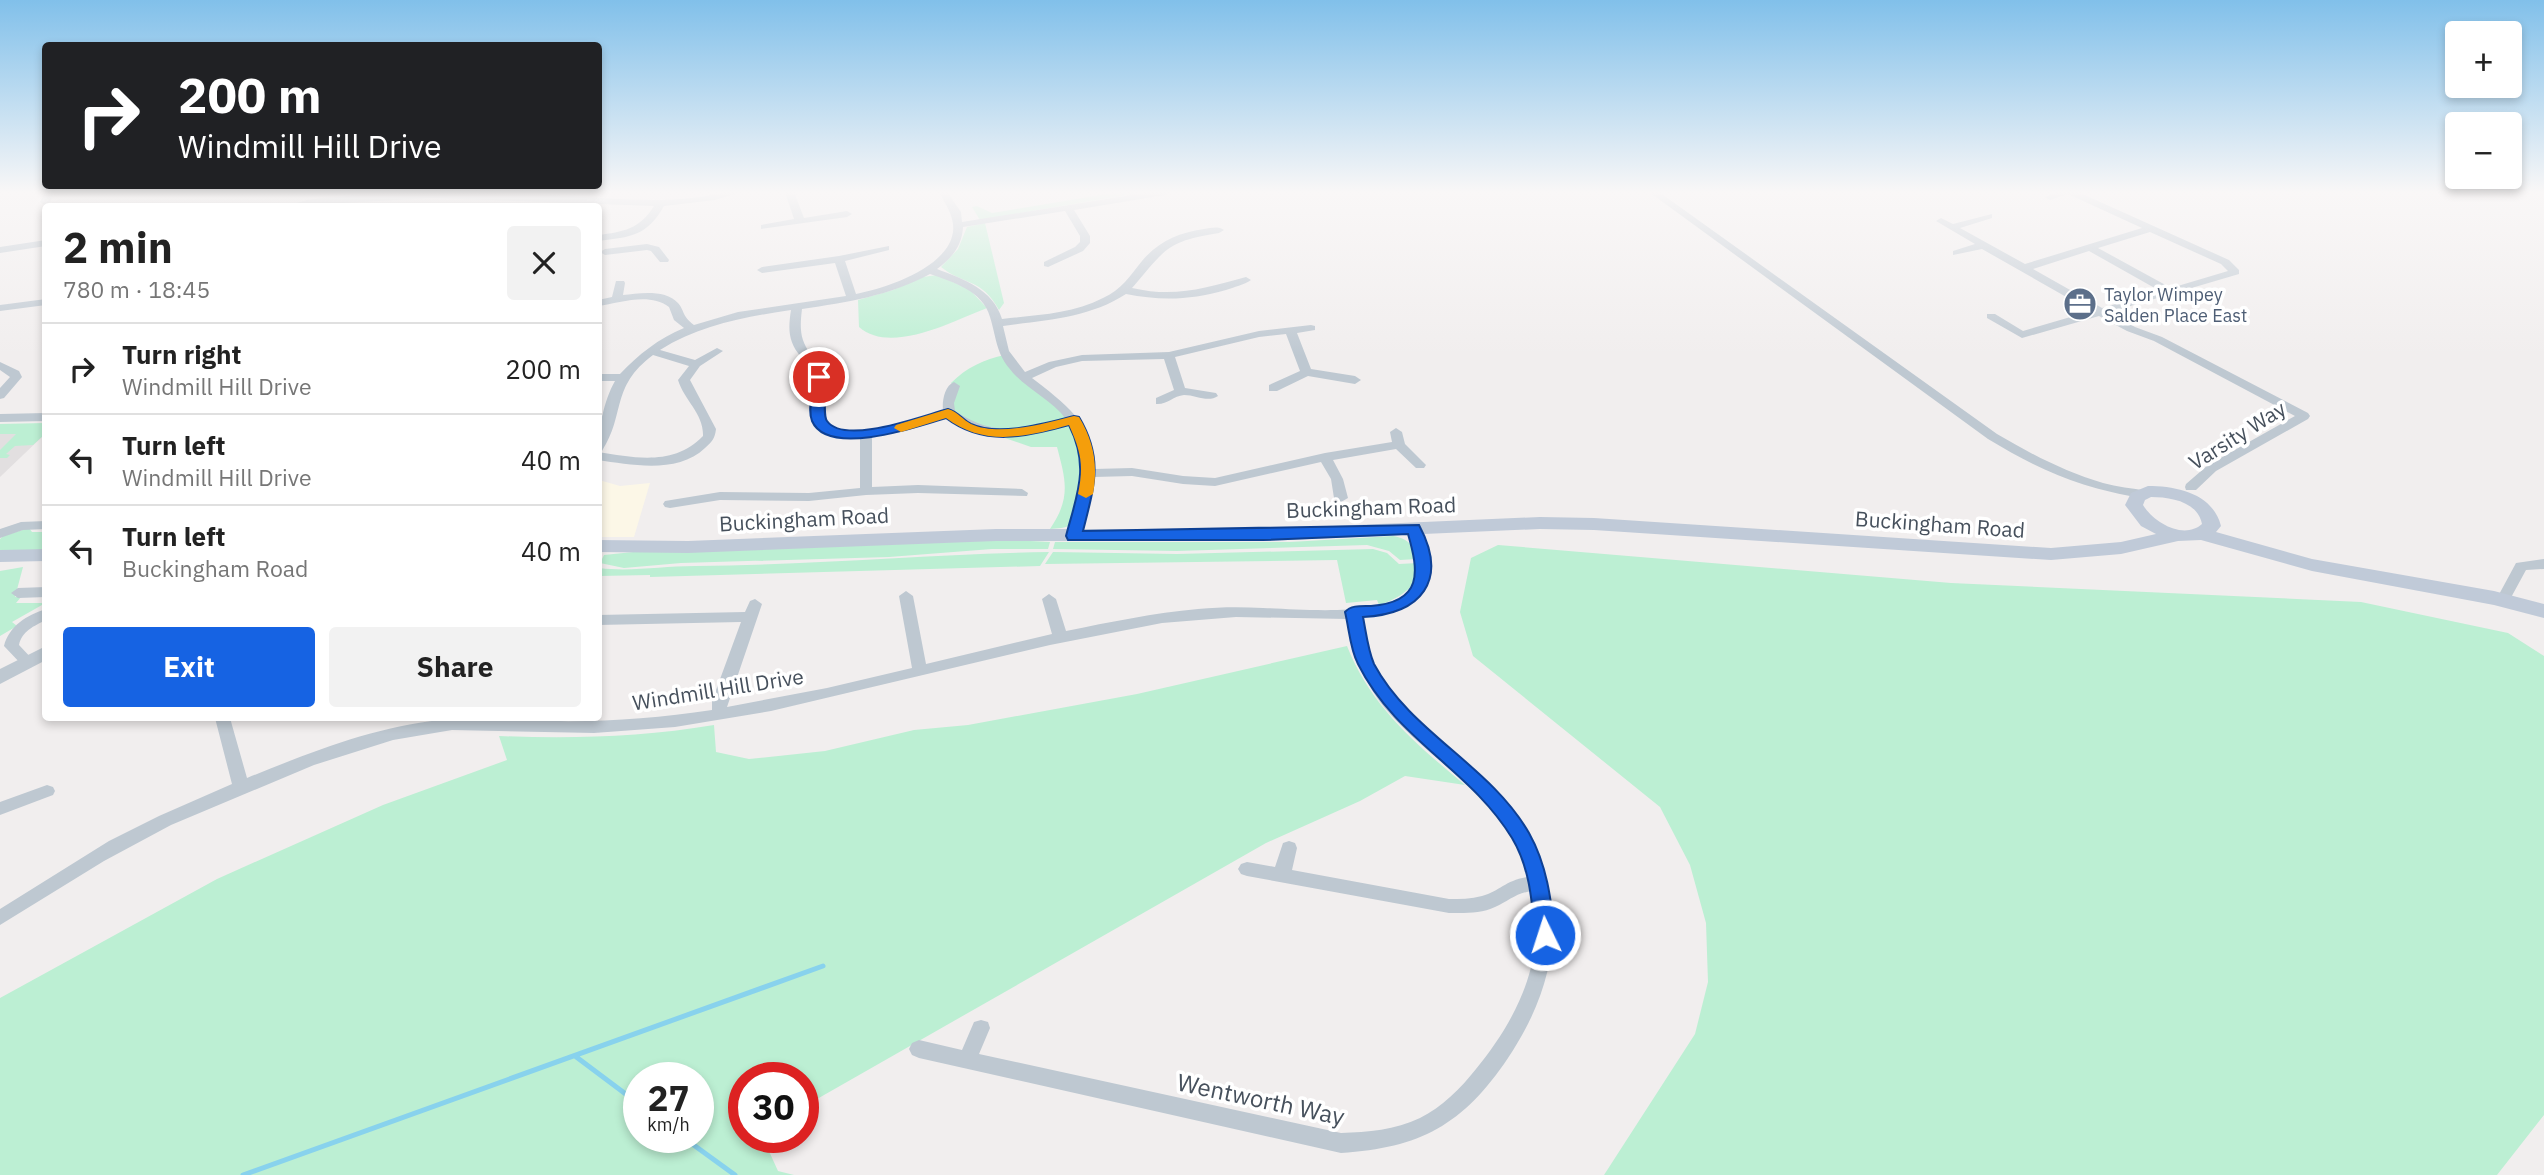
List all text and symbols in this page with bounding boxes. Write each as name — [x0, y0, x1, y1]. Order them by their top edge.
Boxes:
map controls — [2445, 21, 2522, 189]
button: + — [2445, 21, 2522, 98]
text: 200 m — [178, 63, 322, 126]
icon: right — [63, 70, 154, 161]
button: − — [2445, 112, 2522, 189]
text: Windmill Hill Drive — [178, 125, 442, 167]
text: 2 min — [63, 220, 173, 275]
button: close — [507, 226, 581, 300]
text: 780 m · 18:45 — [63, 274, 210, 304]
place label: Taylor Wimpey Salden Place East — [2104, 283, 2247, 327]
office icon: Taylor Wimpey Salden Place East — [2061, 285, 2099, 323]
text: Turn right — [122, 337, 241, 371]
pin — [789, 347, 849, 407]
icon: right — [63, 350, 101, 388]
text: 200 m — [505, 352, 581, 386]
icon: arrive — [800, 358, 838, 396]
text: Windmill Hill Drive — [122, 371, 312, 401]
street label: Varsity Way — [2183, 394, 2291, 476]
text: Turn left — [122, 428, 225, 462]
icon: left — [63, 441, 101, 479]
text: 40 m — [521, 443, 581, 477]
text: Windmill Hill Drive — [122, 462, 312, 492]
street label: Buckingham Road — [1285, 490, 1457, 524]
street label: Buckingham Road — [718, 501, 890, 537]
street label: Buckingham Road — [1854, 504, 2026, 544]
text: Turn left — [122, 519, 225, 553]
icon: left — [63, 532, 101, 570]
text: 40 m — [521, 534, 581, 568]
text: Buckingham Road — [122, 553, 308, 583]
button: Exit — [63, 627, 315, 707]
button: Share — [329, 627, 581, 707]
street label: Windmill Hill Drive — [630, 662, 806, 716]
position arrow — [1508, 898, 1582, 972]
speed limit sign: 30 — [728, 1062, 819, 1153]
street label: Wentworth Way — [1174, 1066, 1348, 1132]
text: 27 — [647, 1075, 690, 1121]
text: km/h — [647, 1113, 690, 1136]

